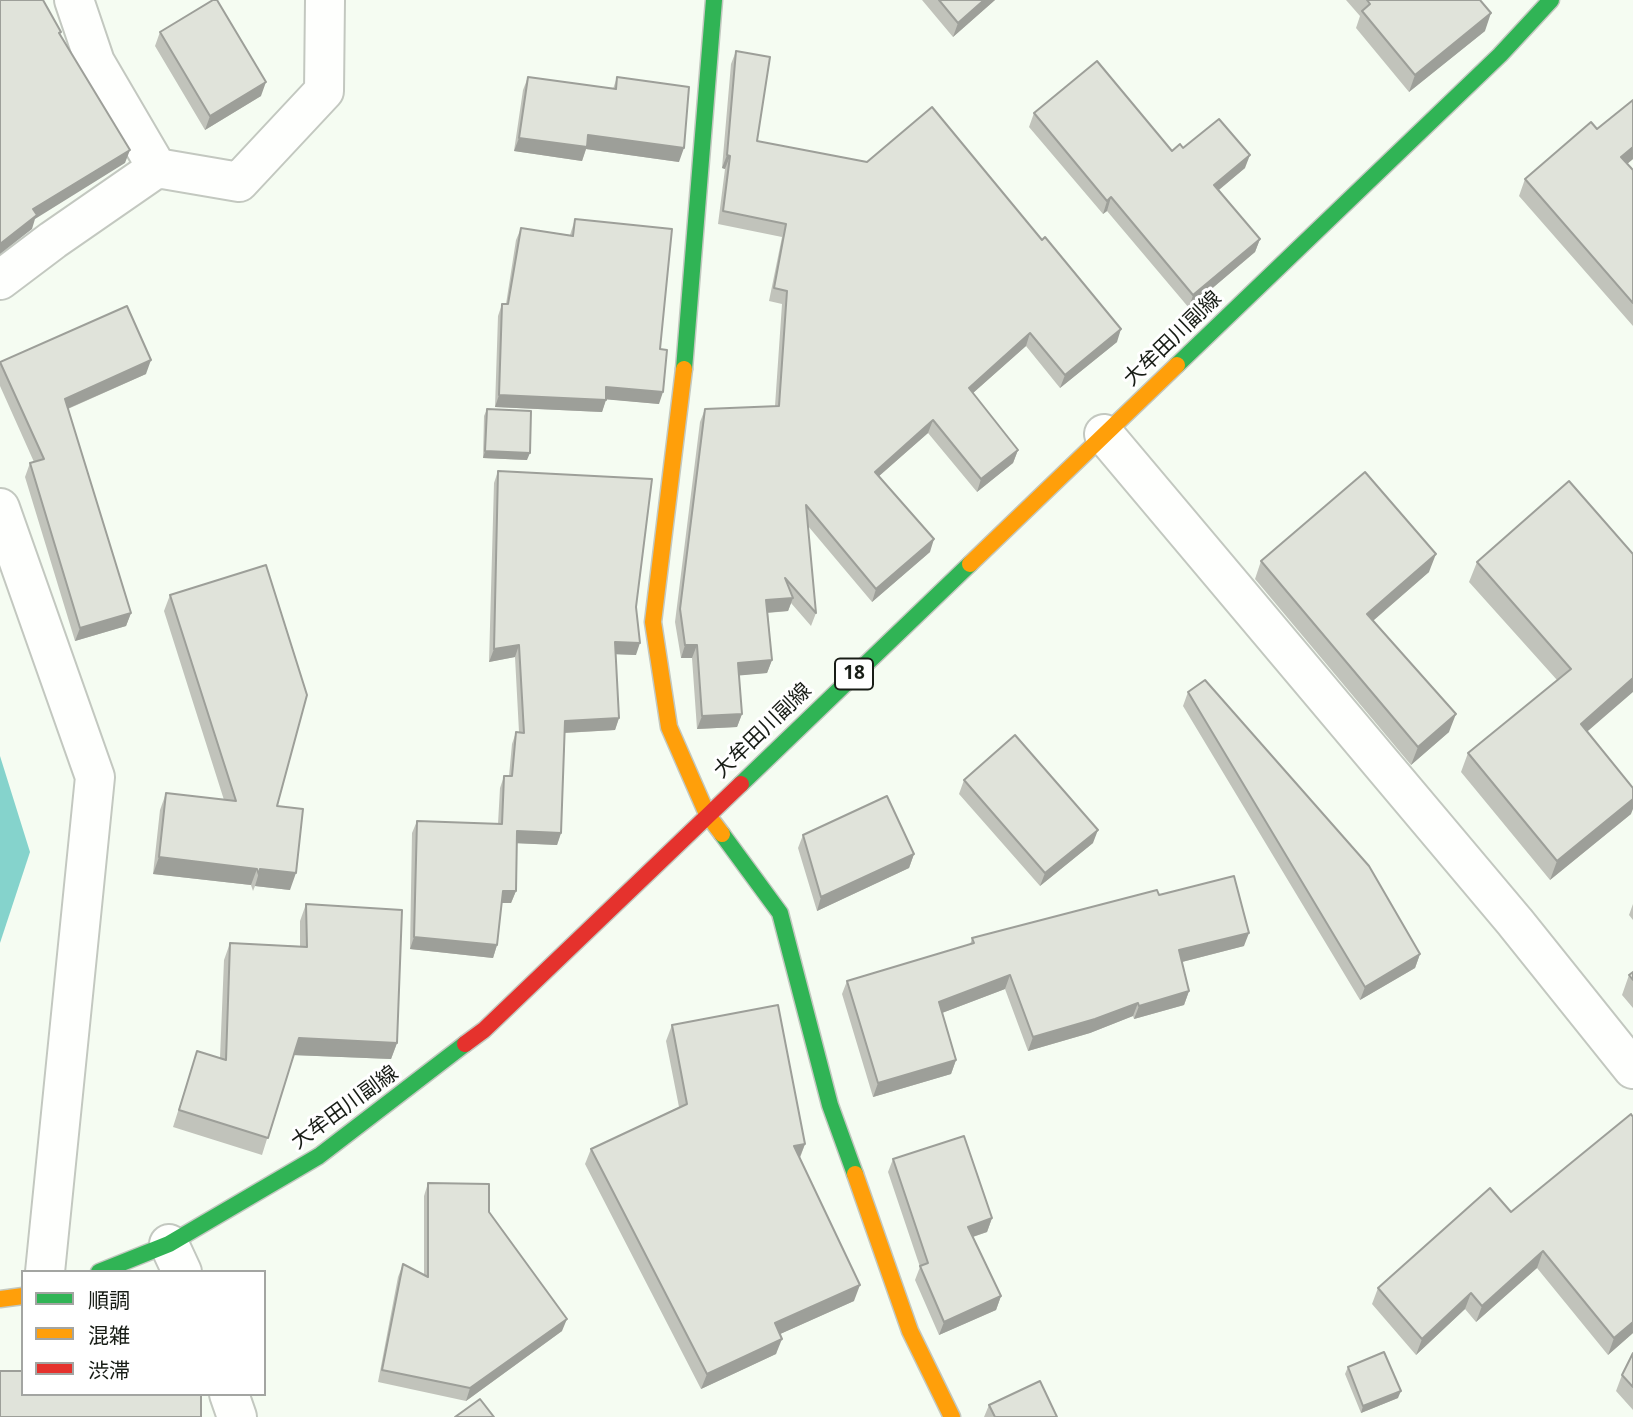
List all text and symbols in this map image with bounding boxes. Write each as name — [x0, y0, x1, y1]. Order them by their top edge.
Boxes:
street label: 大牟田川副線 — [1119, 286, 1227, 392]
road number: 18 — [835, 659, 873, 690]
street label: 大牟田川副線 — [709, 678, 817, 784]
street label: 大牟田川副線 — [287, 1061, 403, 1155]
legend — [21, 1270, 266, 1396]
text: 順調 — [88, 1286, 130, 1314]
text: 混雑 — [88, 1321, 130, 1349]
text: 渋滞 — [88, 1356, 130, 1384]

